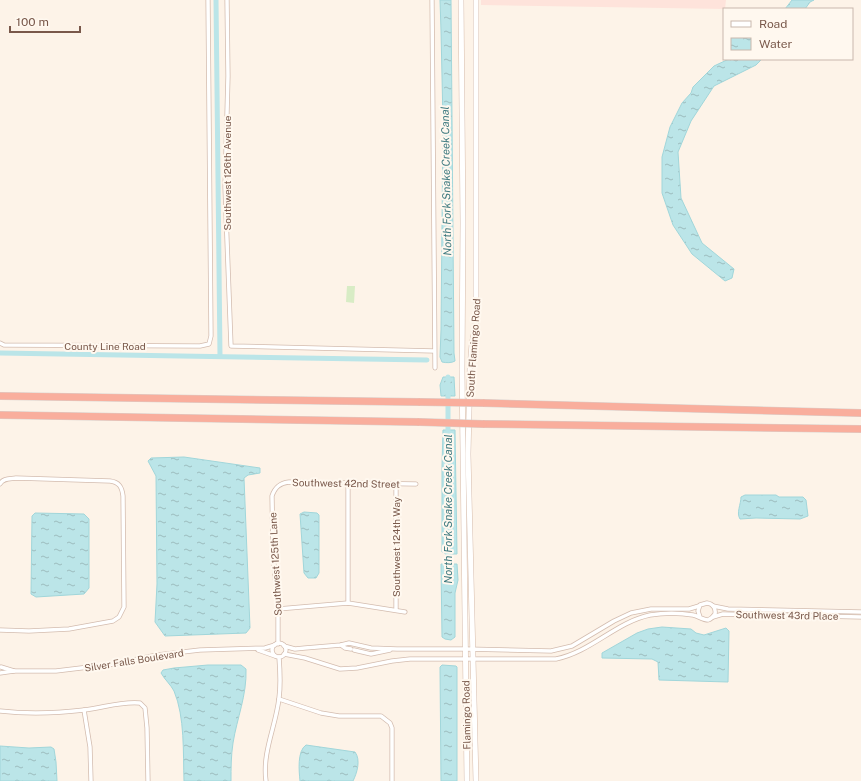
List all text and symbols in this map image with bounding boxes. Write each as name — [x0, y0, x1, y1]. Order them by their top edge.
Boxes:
scale bar — [10, 8, 80, 34]
legend — [723, 8, 853, 60]
text: 100 m — [16, 15, 49, 29]
text: Road — [759, 17, 787, 31]
text: Water — [759, 37, 793, 51]
water label: North Fork Snake Creek Canal — [439, 106, 453, 256]
street label: Southwest 126th Avenue — [221, 115, 233, 230]
street label: South Flamingo Road — [464, 298, 482, 398]
street label: County Line Road — [64, 340, 146, 352]
water label: North Fork Snake Creek Canal — [442, 434, 454, 584]
street label: Southwest 42nd Street — [292, 476, 400, 490]
street label: Southwest 124th Way — [390, 496, 402, 597]
street label: Southwest 125th Lane — [266, 512, 284, 616]
street label: Southwest 43rd Place — [735, 608, 839, 622]
street label: Silver Falls Boulevard — [83, 646, 185, 674]
street label: Flamingo Road — [459, 680, 473, 750]

